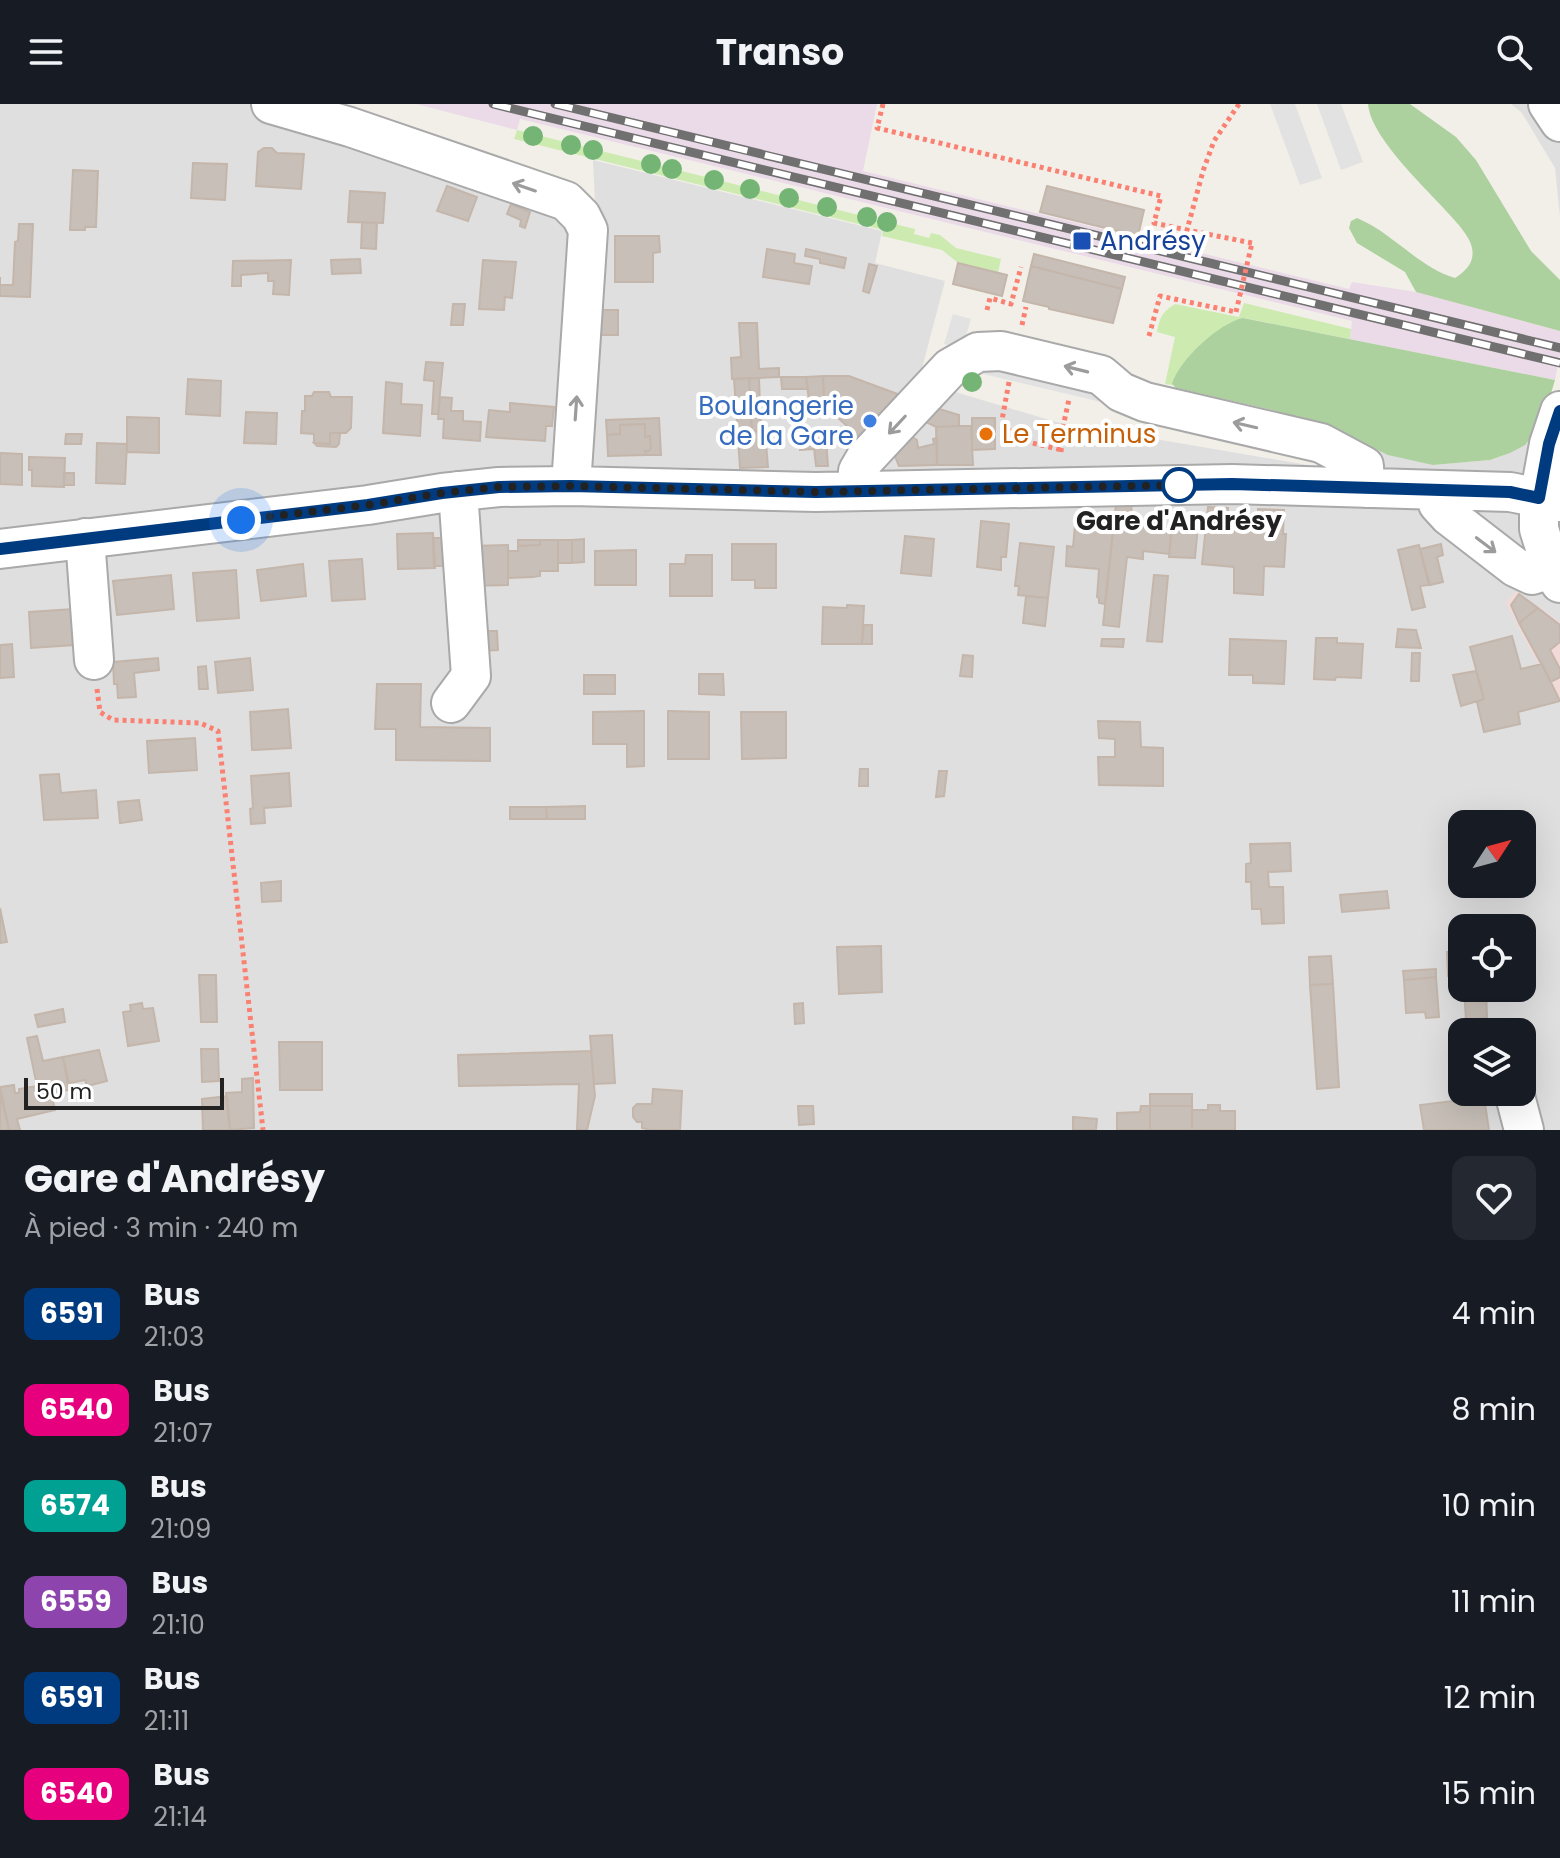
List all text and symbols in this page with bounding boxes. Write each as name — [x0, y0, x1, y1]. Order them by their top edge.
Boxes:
text: Transo — [716, 27, 844, 78]
icon: menu — [24, 30, 68, 74]
icon: search — [1492, 30, 1536, 74]
one-way arrow — [512, 179, 537, 193]
place label: Andrésy — [1100, 223, 1206, 259]
marker: Andrésy — [1071, 230, 1093, 252]
one-way arrow — [1063, 361, 1089, 376]
place label: Boulangerie de la Gare — [698, 388, 854, 454]
one-way arrow — [569, 395, 584, 422]
marker: Boulangerie de la Gare — [861, 412, 879, 430]
one-way arrow — [888, 414, 906, 434]
place label: Le Terminus — [1002, 416, 1156, 452]
one-way arrow — [1232, 417, 1258, 432]
marker: Le Terminus — [977, 425, 995, 443]
marker: Gare d'Andrésy — [1162, 468, 1196, 502]
your location — [221, 500, 261, 540]
place label: Gare d'Andrésy — [1076, 503, 1283, 539]
one-way arrow — [1475, 536, 1496, 553]
north arrow — [1448, 810, 1536, 898]
map controls — [1448, 810, 1536, 1106]
button: locate — [1448, 914, 1536, 1002]
button: layers — [1448, 1018, 1536, 1106]
scale bar — [24, 1074, 224, 1110]
text: 50 m — [36, 1076, 92, 1107]
text: Gare d'Andrésy — [24, 1152, 325, 1205]
button: heart — [1452, 1156, 1536, 1240]
text: À pied · 3 min · 240 m — [24, 1210, 298, 1246]
text: Bus — [144, 1273, 201, 1316]
text: 4 min — [1452, 1292, 1536, 1335]
text: 6591 — [40, 1294, 104, 1333]
text: 21:03 — [144, 1319, 204, 1355]
text: Bus — [153, 1369, 210, 1412]
text: 8 min — [1452, 1388, 1536, 1431]
text: 6540 — [40, 1390, 113, 1429]
text: 21:07 — [153, 1415, 213, 1451]
text: Bus — [150, 1465, 207, 1508]
text: 10 min — [1442, 1484, 1536, 1527]
text: 6574 — [40, 1486, 110, 1525]
text: 21:09 — [150, 1511, 212, 1547]
text: Bus — [151, 1561, 208, 1604]
text: 11 min — [1451, 1580, 1536, 1623]
text: 6559 — [40, 1582, 111, 1621]
text: 21:10 — [151, 1607, 205, 1643]
text: Bus — [144, 1657, 201, 1700]
text: 12 min — [1444, 1676, 1536, 1719]
text: 6591 — [40, 1678, 104, 1717]
text: 21:11 — [144, 1703, 189, 1739]
text: Bus — [153, 1753, 210, 1796]
text: 15 min — [1442, 1772, 1536, 1815]
text: 6540 — [40, 1774, 113, 1813]
text: 21:14 — [153, 1799, 207, 1835]

